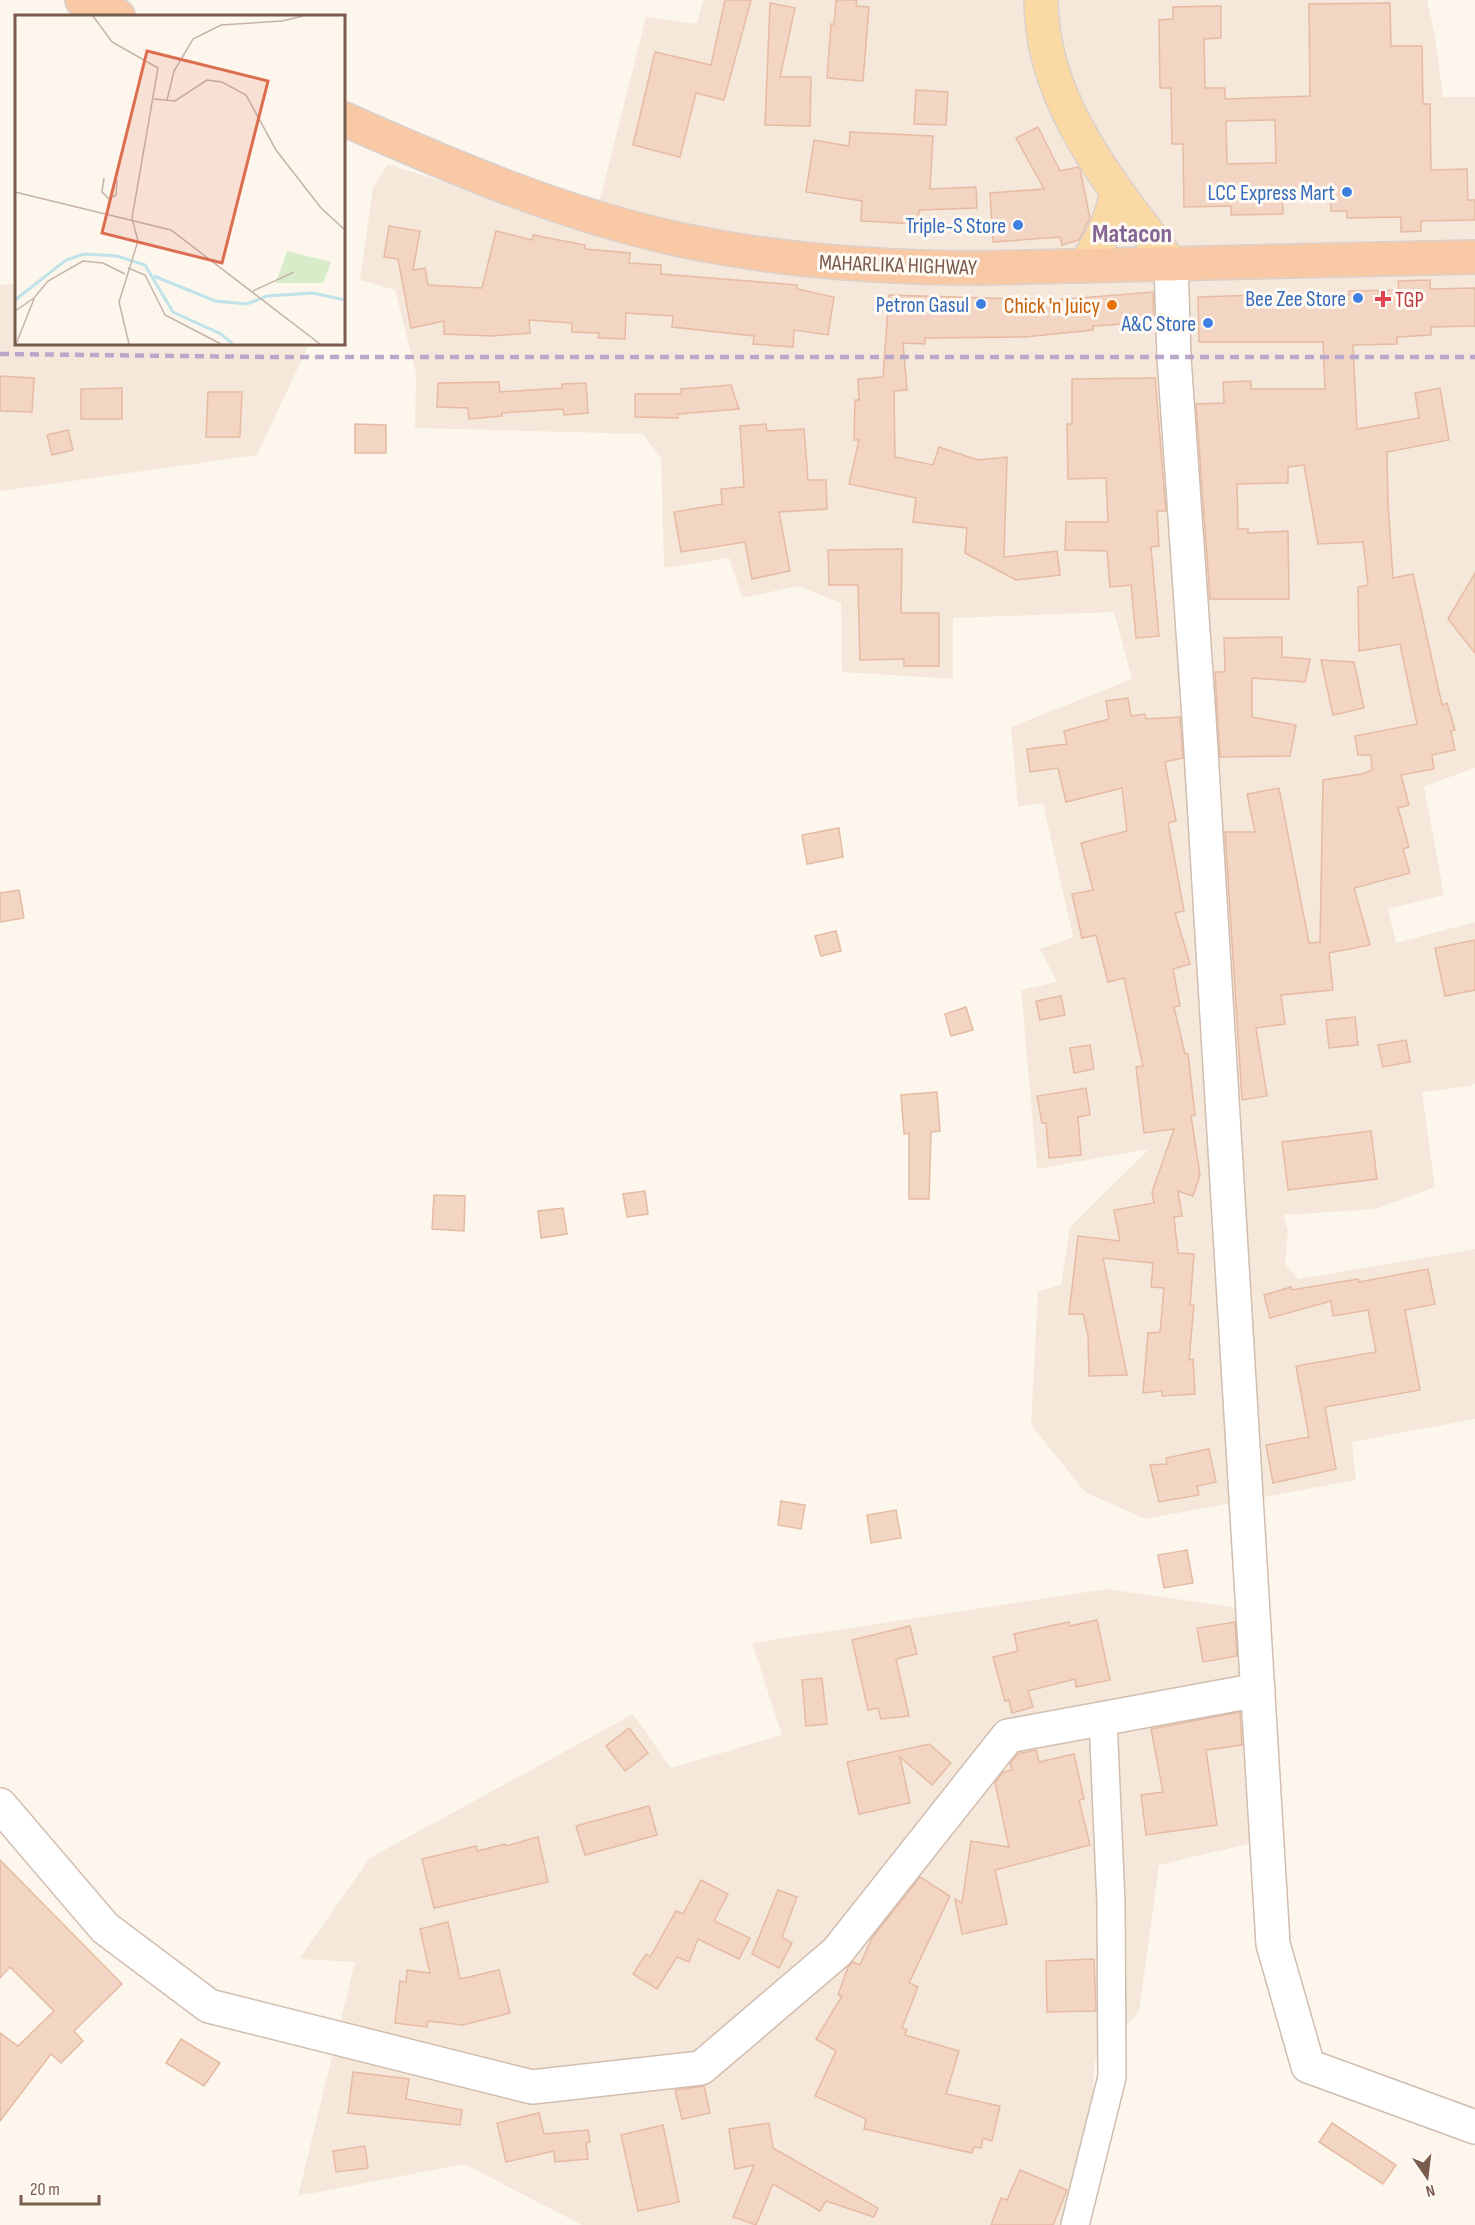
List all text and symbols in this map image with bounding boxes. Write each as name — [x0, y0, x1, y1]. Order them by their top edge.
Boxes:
inset map — [15, 15, 345, 345]
place label: LCC Express Mart — [1207, 180, 1335, 207]
marker: LCC Express Mart — [1340, 185, 1354, 199]
place label: Triple-S Store — [906, 213, 1006, 240]
marker: Triple-S Store — [1011, 218, 1025, 232]
district label: Matacon — [1092, 219, 1172, 250]
street label: MAHARLIKA HIGHWAY — [819, 249, 977, 282]
place label: Bee Zee Store — [1245, 286, 1346, 313]
place label: TGP — [1395, 287, 1424, 314]
marker: Bee Zee Store — [1351, 291, 1365, 305]
place label: Petron Gasul — [876, 292, 969, 319]
marker: TGP — [1376, 292, 1390, 306]
place label: Chick 'n Juicy — [1004, 293, 1100, 320]
marker: Petron Gasul — [974, 297, 988, 311]
marker: Chick 'n Juicy — [1105, 298, 1119, 312]
place label: A&C Store — [1120, 311, 1196, 338]
marker: A&C Store — [1201, 316, 1215, 330]
north arrow — [1397, 2147, 1457, 2207]
scale bar — [21, 2168, 99, 2206]
text: 20 m — [30, 2179, 60, 2200]
text: N — [1424, 2180, 1437, 2200]

